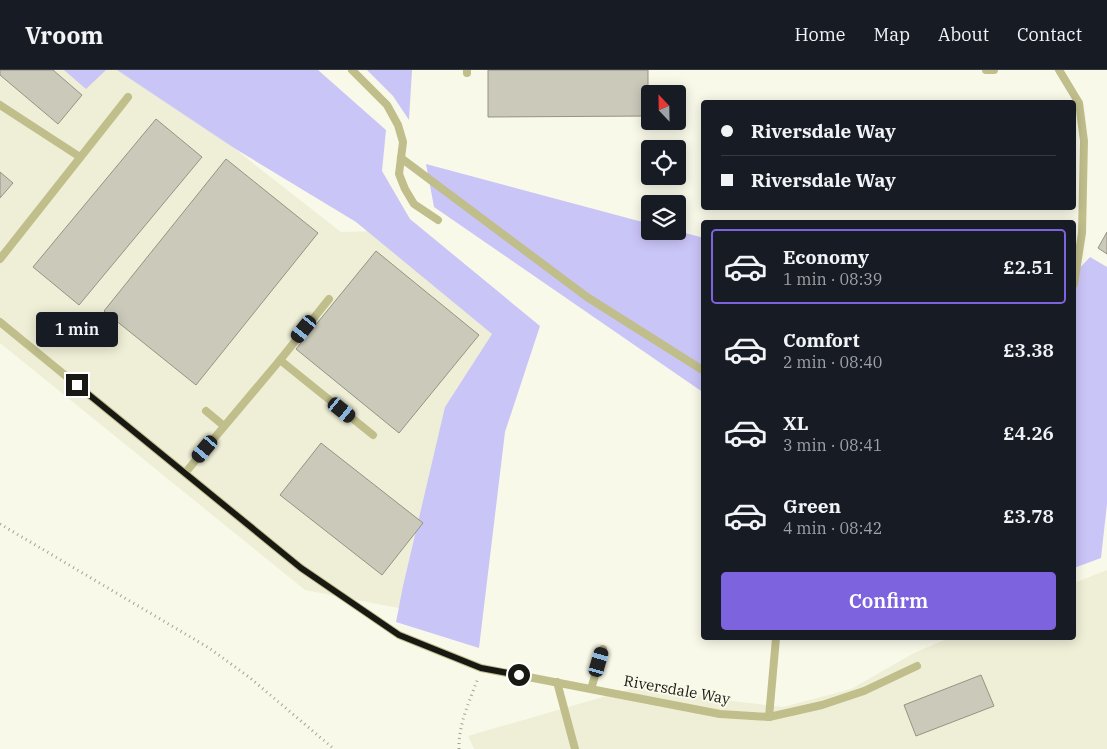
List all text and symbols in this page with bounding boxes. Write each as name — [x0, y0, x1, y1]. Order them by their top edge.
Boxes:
text: Vroom — [25, 19, 104, 51]
text: Home — [794, 23, 846, 46]
text: Map — [874, 23, 910, 46]
text: About — [938, 23, 989, 46]
text: Contact — [1017, 23, 1082, 46]
north arrow — [641, 85, 686, 130]
map controls — [641, 85, 686, 240]
text: Riversdale Way — [751, 119, 896, 143]
button: locate — [641, 140, 686, 185]
text: Riversdale Way — [751, 168, 896, 192]
button: layers — [641, 195, 686, 240]
icon: car — [723, 244, 768, 289]
text: Economy — [783, 245, 869, 269]
text: £2.51 — [1003, 255, 1054, 279]
text: 1 min · 08:39 — [783, 269, 882, 289]
callout: 1 min — [36, 312, 118, 348]
car — [288, 313, 319, 345]
text: 1 min — [55, 319, 99, 339]
icon: car — [723, 327, 768, 372]
text: Comfort — [783, 328, 860, 352]
text: £3.38 — [1003, 338, 1054, 362]
text: 2 min · 08:40 — [783, 352, 882, 372]
route end — [66, 374, 88, 396]
car — [325, 395, 358, 425]
icon: car — [723, 410, 768, 455]
text: XL — [783, 411, 809, 435]
text: £4.26 — [1003, 421, 1054, 445]
car — [189, 433, 220, 465]
text: 3 min · 08:41 — [783, 435, 882, 455]
icon: car — [723, 493, 768, 538]
text: Green — [783, 494, 841, 518]
text: £3.78 — [1003, 504, 1054, 528]
text: 4 min · 08:42 — [783, 518, 882, 538]
button: Confirm — [721, 572, 1056, 630]
car — [587, 646, 610, 678]
route start — [508, 664, 530, 686]
street label: Riversdale Way — [622, 671, 732, 708]

